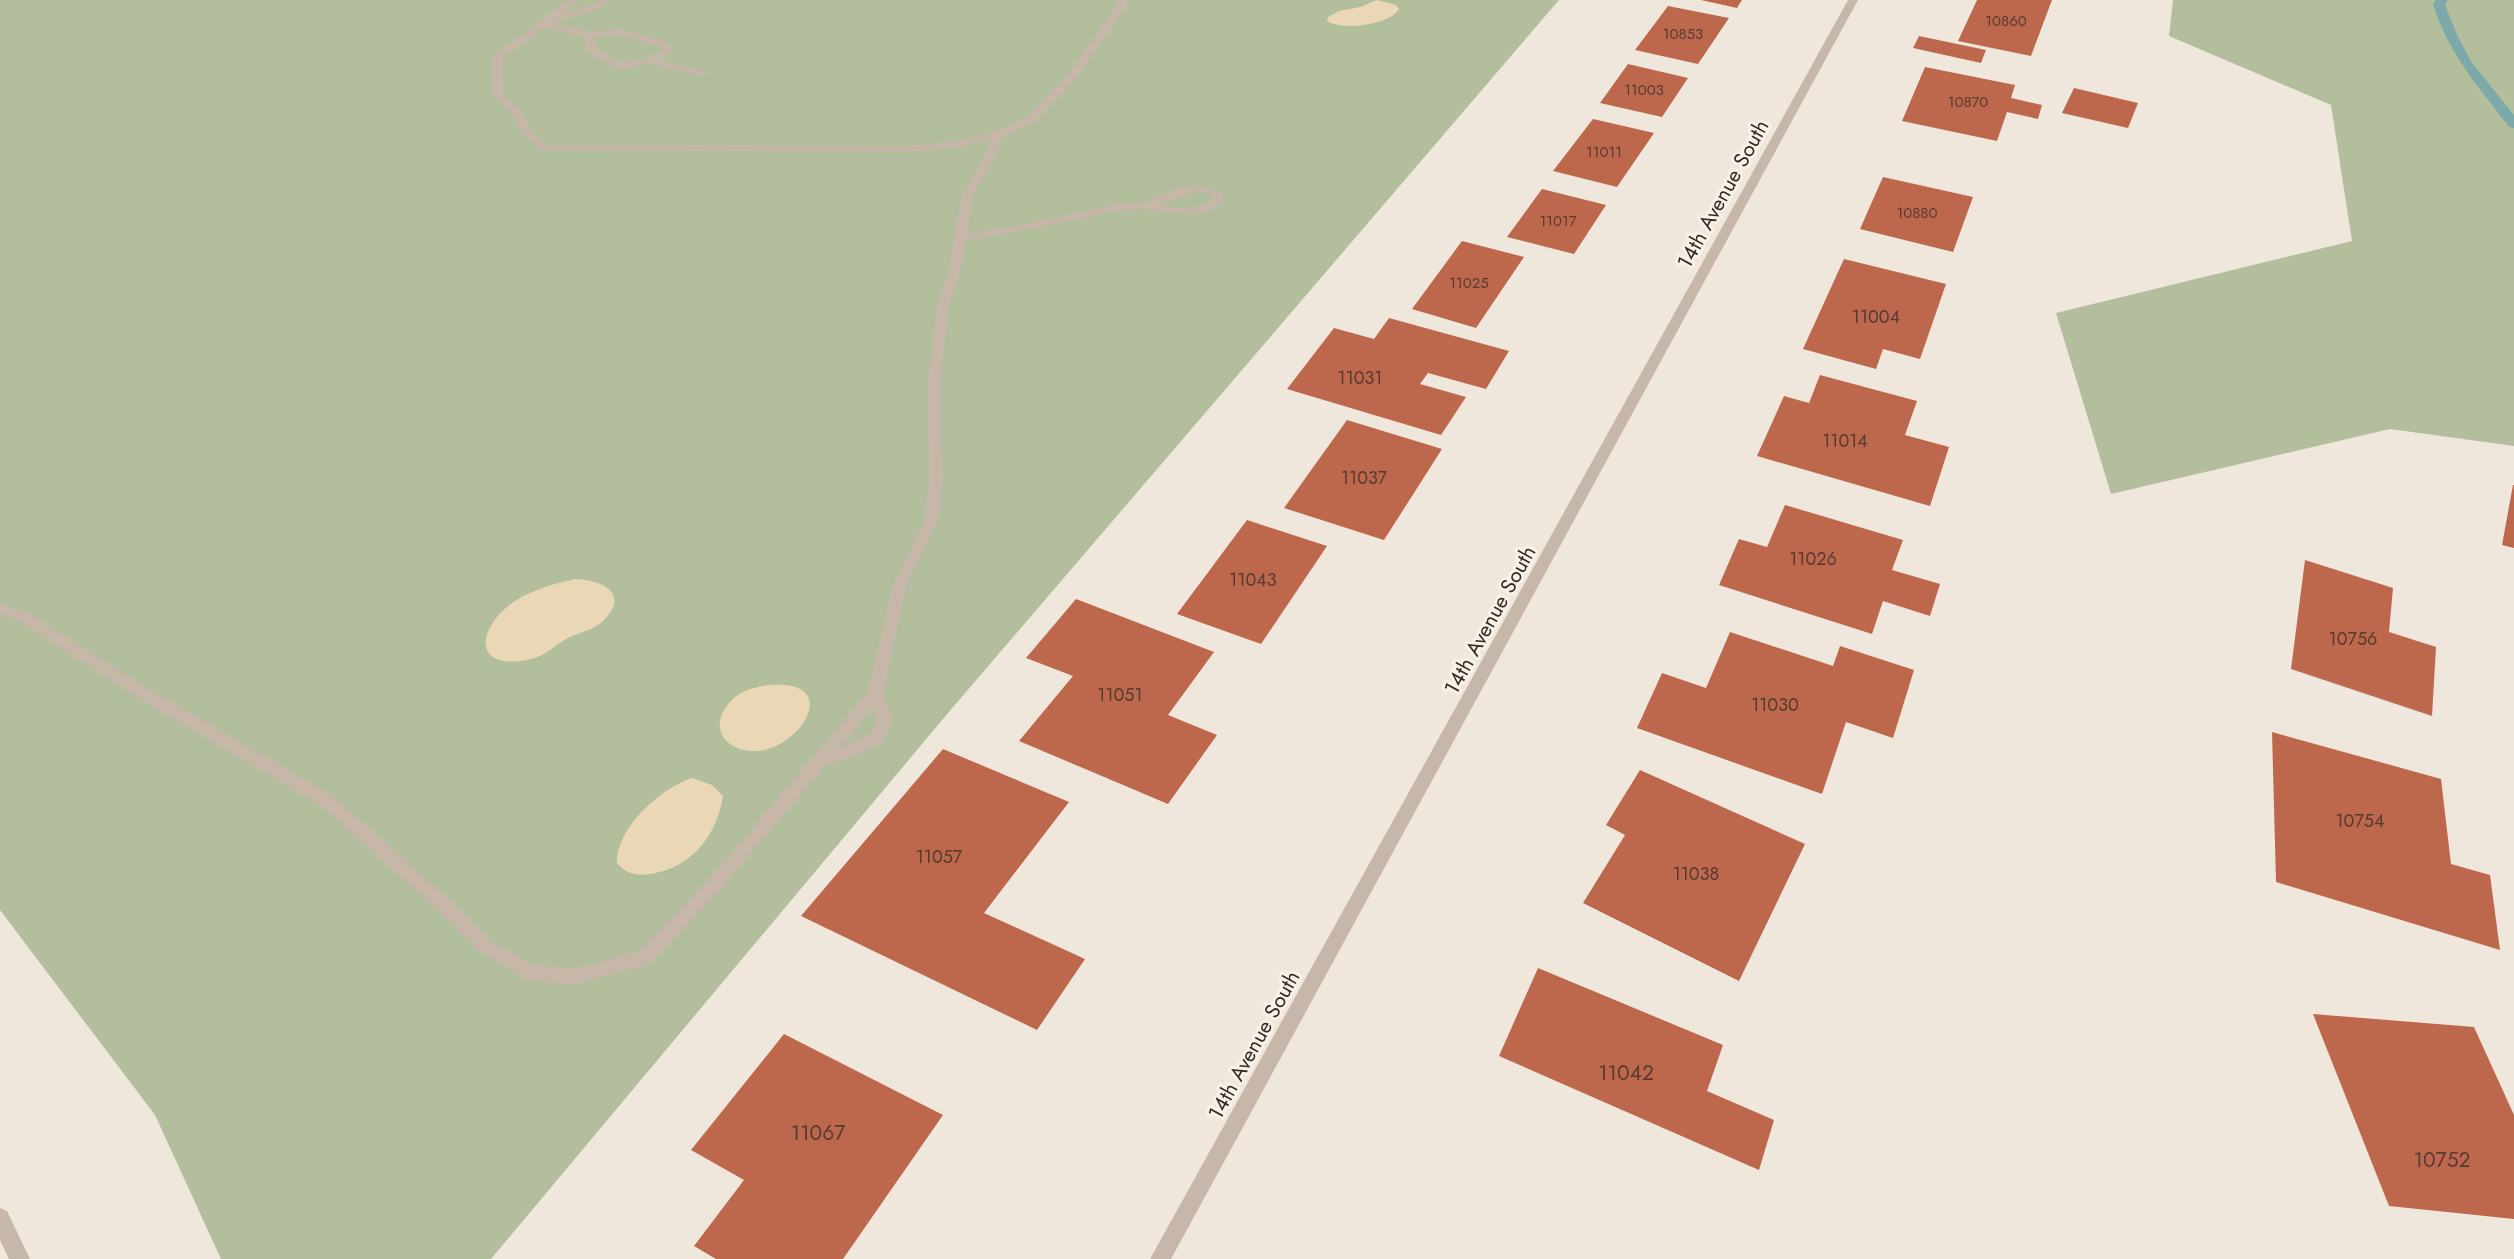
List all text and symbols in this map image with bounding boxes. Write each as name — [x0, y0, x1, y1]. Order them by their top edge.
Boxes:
house number: 10860 — [1985, 10, 2027, 32]
house number: 10853 — [1663, 23, 1703, 45]
house number: 11003 — [1624, 79, 1664, 101]
house number: 10870 — [1948, 91, 1988, 113]
street label: 14th Avenue South — [1670, 114, 1776, 274]
house number: 11011 — [1586, 141, 1622, 163]
house number: 10880 — [1896, 202, 1938, 224]
house number: 11017 — [1539, 210, 1577, 232]
house number: 11025 — [1449, 272, 1489, 294]
house number: 11004 — [1852, 304, 1900, 330]
house number: 11031 — [1338, 365, 1382, 391]
house number: 11014 — [1822, 428, 1868, 454]
house number: 11037 — [1341, 465, 1388, 491]
street label: 14th Avenue South — [1437, 540, 1543, 700]
house number: 11026 — [1789, 546, 1837, 572]
house number: 11043 — [1229, 567, 1277, 593]
house number: 10756 — [2329, 626, 2377, 652]
house number: 11051 — [1097, 682, 1143, 708]
house number: 11030 — [1751, 692, 1799, 718]
house number: 10754 — [2336, 808, 2385, 834]
house number: 11057 — [916, 844, 963, 870]
house number: 11038 — [1673, 861, 1719, 887]
street label: 14th Avenue South — [1201, 965, 1307, 1125]
house number: 11042 — [1598, 1058, 1654, 1088]
house number: 11067 — [791, 1118, 845, 1148]
house number: 10752 — [2414, 1145, 2470, 1175]

